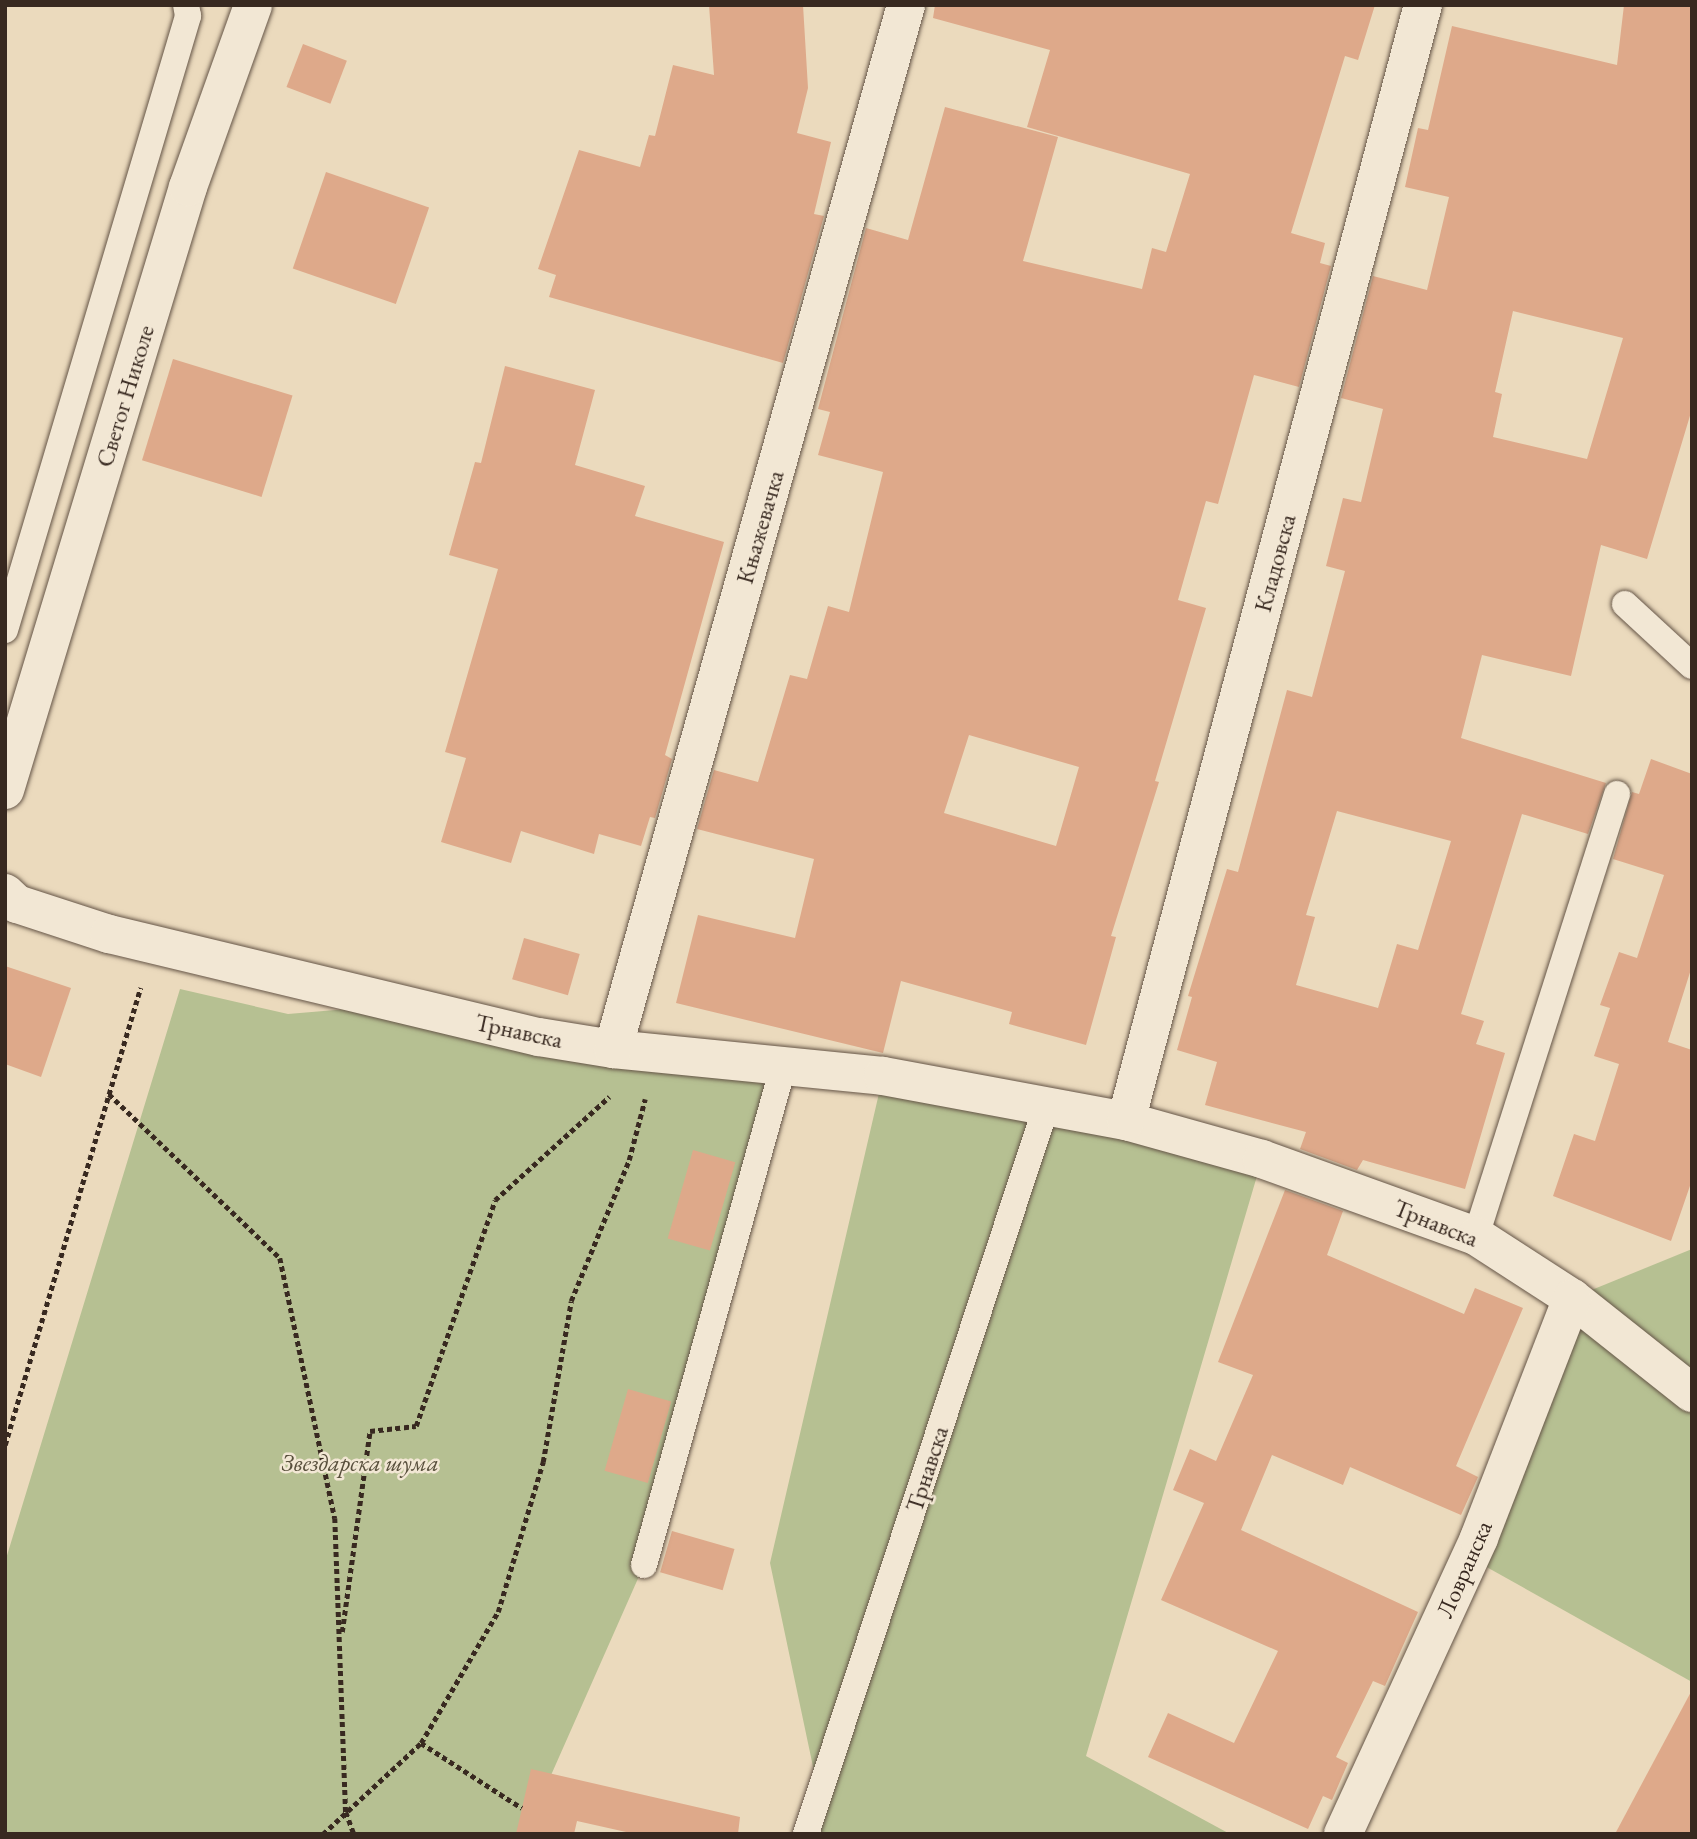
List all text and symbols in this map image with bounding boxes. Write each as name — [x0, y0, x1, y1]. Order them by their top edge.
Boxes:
street label: Светог Николе — [90, 322, 160, 470]
street label: Књажевачка — [730, 467, 790, 587]
street label: Кладовска — [1248, 511, 1302, 615]
street label: Трнавска — [473, 1008, 565, 1054]
street label: Трнавска — [1390, 1193, 1482, 1253]
street label: Трнавска — [900, 1422, 954, 1516]
park label: Звездарска шума — [281, 1449, 439, 1477]
street label: Ловранска — [1430, 1516, 1498, 1622]

